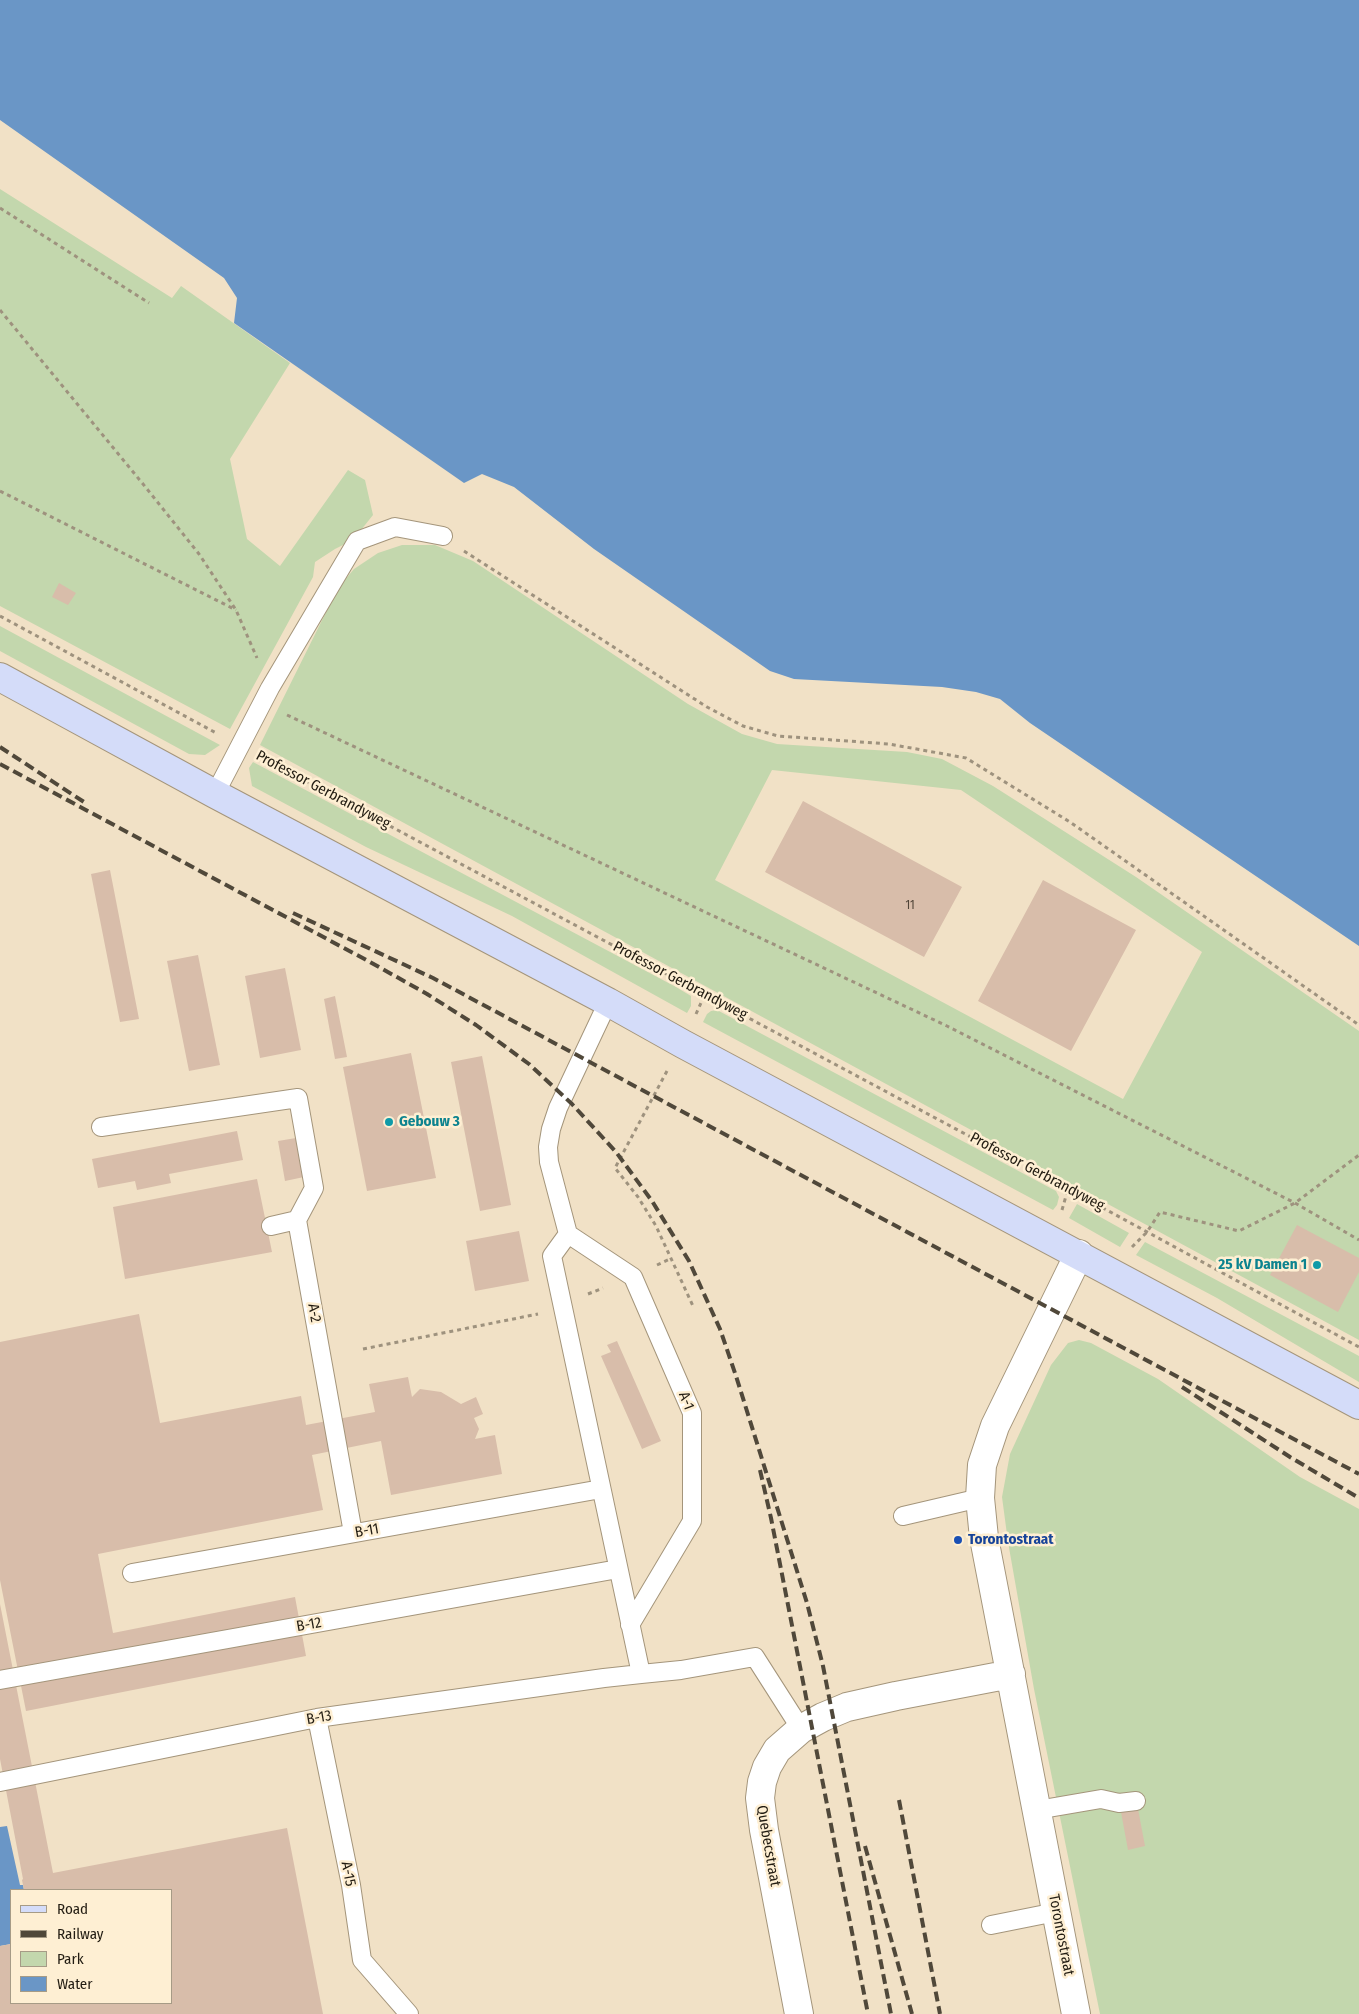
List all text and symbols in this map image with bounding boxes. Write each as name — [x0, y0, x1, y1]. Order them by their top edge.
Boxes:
street label: Professor Gerbrandyweg — [253, 747, 393, 833]
house number: 11 — [905, 899, 915, 913]
street label: Professor Gerbrandyweg — [610, 938, 750, 1024]
place label: Gebouw 3 — [399, 1113, 460, 1131]
marker: Gebouw 3 — [383, 1116, 395, 1128]
street label: Professor Gerbrandyweg — [967, 1129, 1107, 1215]
place label: 25 kV Damen 1 — [1218, 1256, 1307, 1274]
marker: 25 kV Damen 1 — [1311, 1259, 1323, 1271]
street label: A-2 — [303, 1302, 325, 1324]
street label: A-1 — [674, 1389, 698, 1413]
street label: B-11 — [354, 1520, 380, 1542]
place label: Torontostraat — [968, 1531, 1054, 1549]
marker: Torontostraat — [952, 1534, 964, 1546]
street label: B-12 — [295, 1614, 323, 1636]
street label: B-13 — [305, 1707, 333, 1729]
street label: Quebecstraat — [752, 1804, 784, 1888]
street label: A-15 — [337, 1860, 359, 1888]
legend — [10, 1889, 172, 2004]
street label: Torontostraat — [1044, 1893, 1078, 1977]
text: Road — [57, 1900, 88, 1918]
text: Railway — [57, 1925, 104, 1943]
text: Park — [57, 1950, 84, 1968]
text: Water — [57, 1975, 92, 1993]

